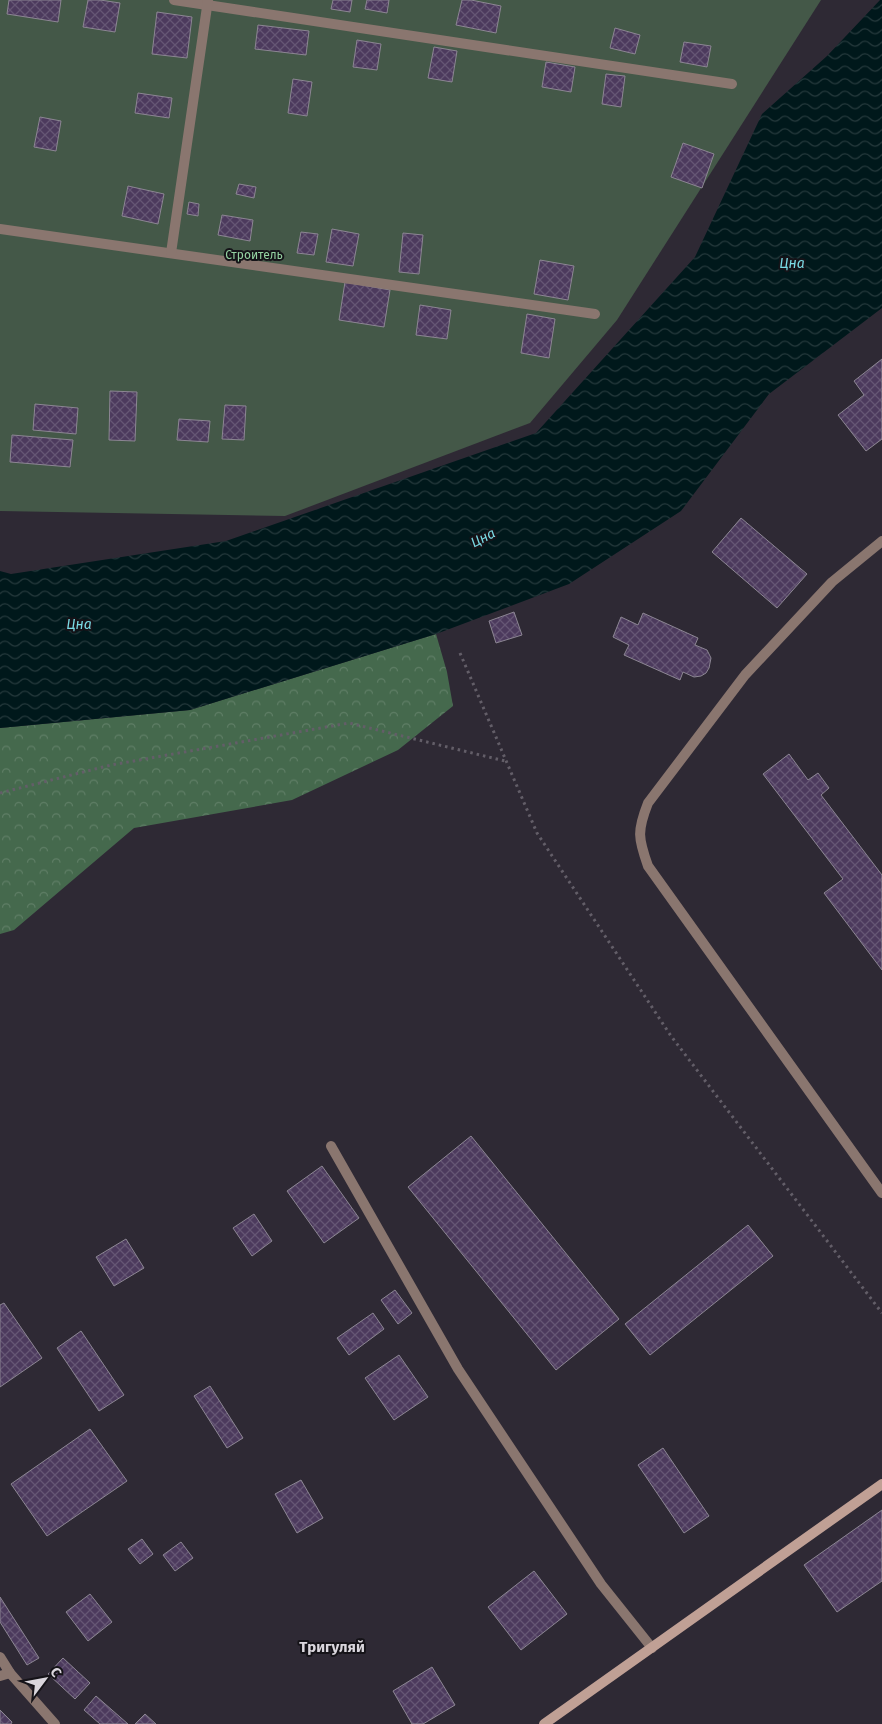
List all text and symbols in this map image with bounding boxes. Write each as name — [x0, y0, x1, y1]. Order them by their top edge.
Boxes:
park label: Строитель — [225, 248, 283, 262]
water label: Цна — [779, 255, 805, 272]
water label: Цна — [468, 525, 498, 551]
water label: Цна — [66, 616, 92, 633]
district label: Тригуляй — [299, 1638, 365, 1656]
north arrow — [20, 1654, 70, 1704]
text: С — [46, 1664, 65, 1680]

